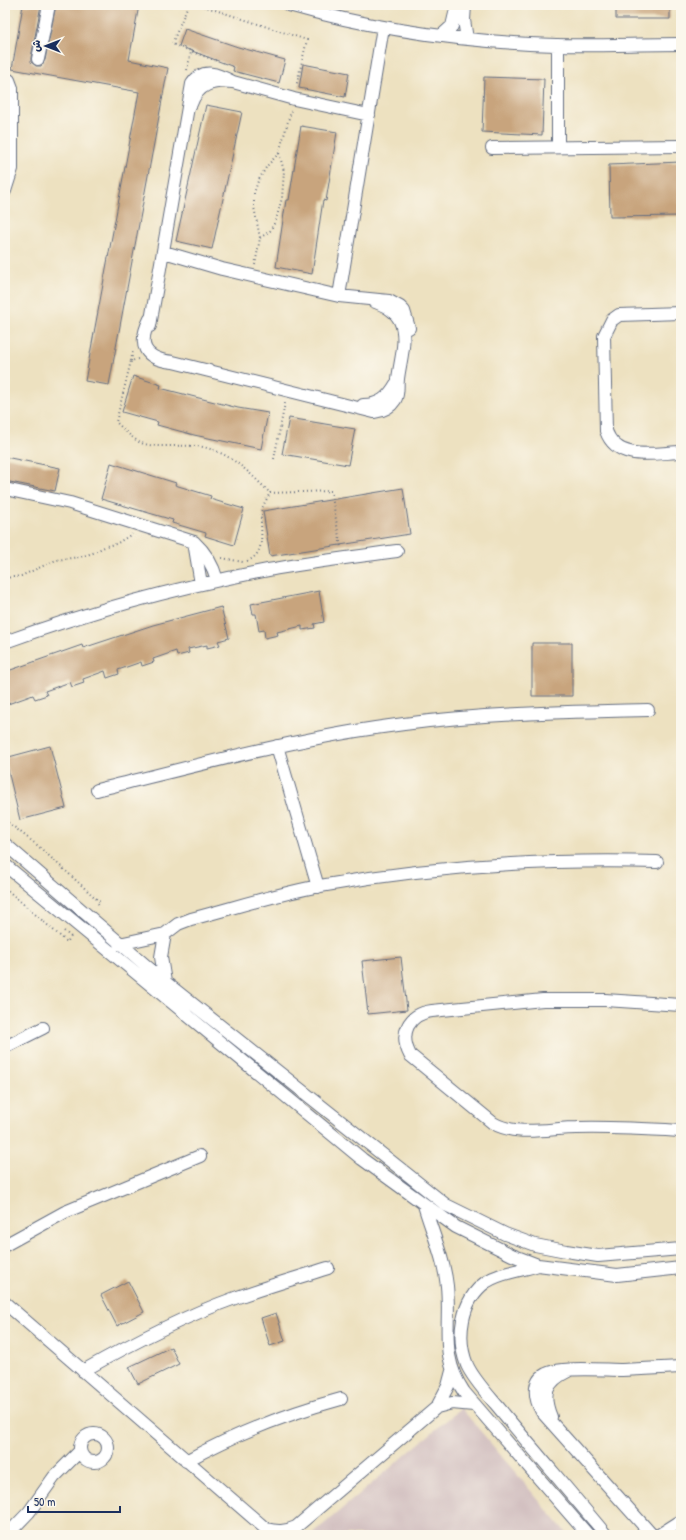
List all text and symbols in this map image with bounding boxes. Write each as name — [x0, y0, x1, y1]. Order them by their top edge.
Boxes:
north arrow — [26, 26, 66, 66]
text: ش — [29, 40, 43, 52]
scale bar — [28, 1488, 120, 1514]
text: 50 m — [34, 1493, 55, 1510]

